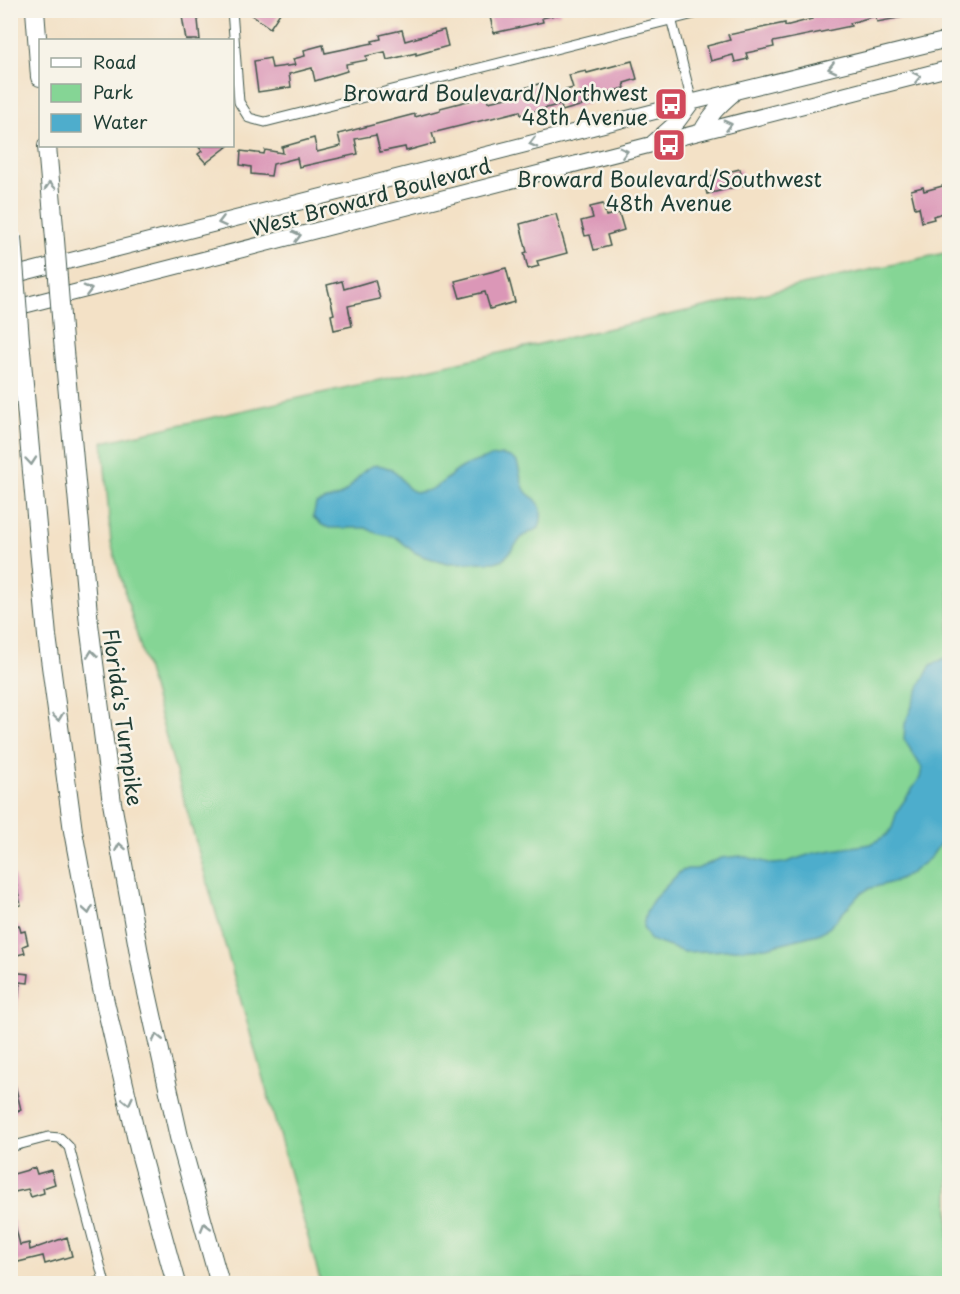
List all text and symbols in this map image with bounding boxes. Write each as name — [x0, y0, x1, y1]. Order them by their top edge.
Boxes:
legend — [39, 39, 234, 147]
text: Road — [93, 48, 137, 75]
one-way arrow — [827, 61, 837, 74]
one-way arrow — [912, 71, 922, 84]
place label: Broward Boulevard/Northwest 48th Avenue — [342, 76, 648, 132]
text: Park — [93, 78, 133, 105]
bus stop icon: Broward Boulevard/Northwest 48th Avenue — [653, 86, 689, 122]
text: Water — [93, 108, 148, 135]
one-way arrow — [723, 119, 733, 132]
bus stop icon: Broward Boulevard/Southwest 48th Avenue — [651, 127, 687, 163]
one-way arrow — [528, 135, 538, 148]
one-way arrow — [619, 146, 629, 159]
street label: West Broward Boulevard — [246, 148, 494, 244]
place label: Broward Boulevard/Southwest 48th Avenue — [516, 162, 822, 218]
one-way arrow — [44, 182, 57, 191]
one-way arrow — [217, 215, 228, 227]
one-way arrow — [292, 231, 302, 244]
one-way arrow — [82, 284, 92, 297]
one-way arrow — [24, 456, 37, 465]
street label: Florida's Turnpike — [96, 626, 152, 808]
one-way arrow — [87, 649, 99, 658]
one-way arrow — [51, 713, 63, 722]
one-way arrow — [114, 842, 126, 851]
one-way arrow — [81, 905, 94, 915]
one-way arrow — [151, 1033, 164, 1043]
one-way arrow — [120, 1096, 133, 1106]
one-way arrow — [199, 1222, 212, 1232]

